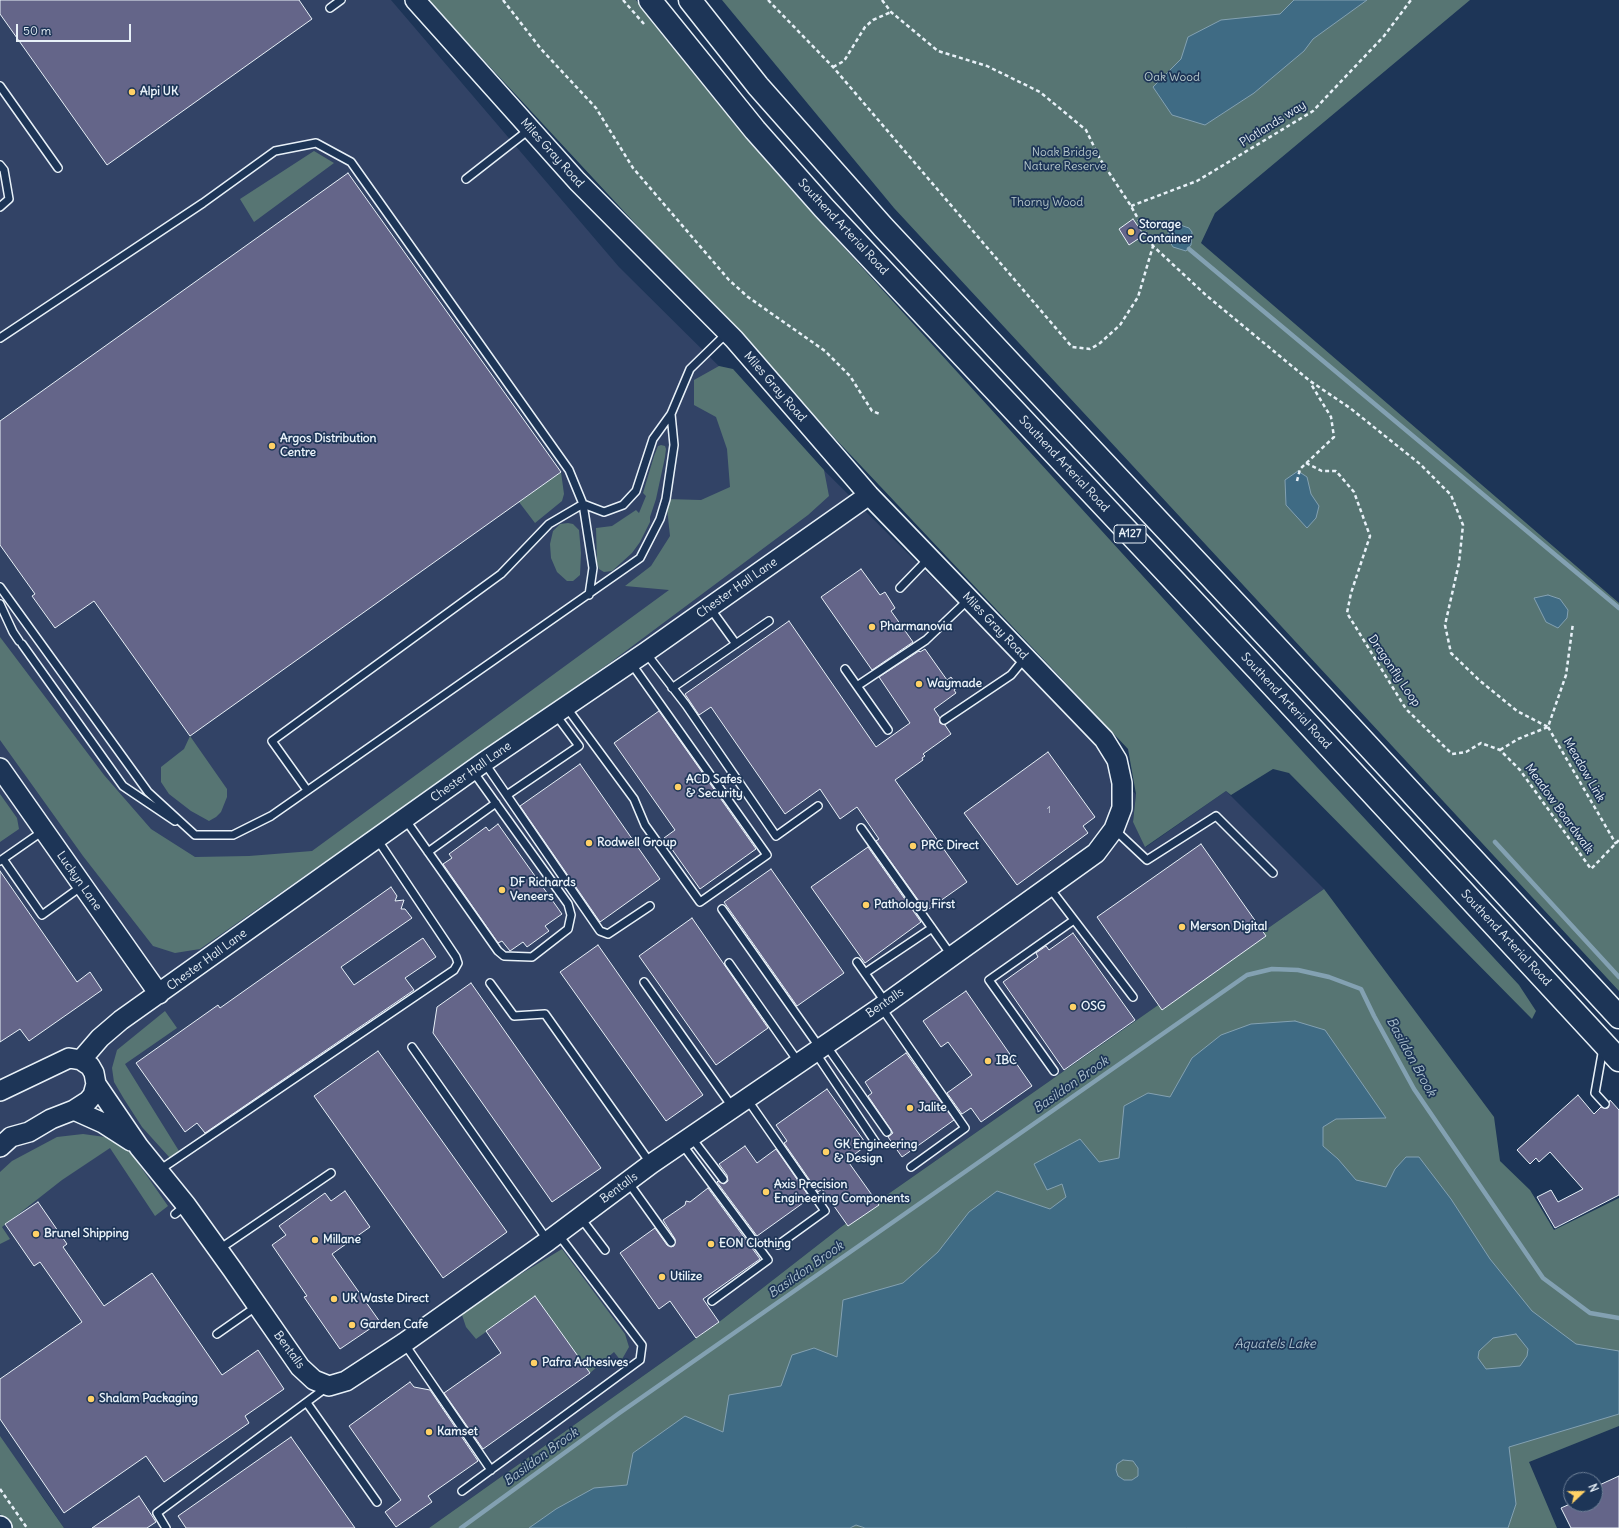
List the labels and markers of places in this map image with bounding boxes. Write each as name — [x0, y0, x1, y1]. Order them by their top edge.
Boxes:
place label: Alpi UK — [140, 85, 178, 99]
marker: Alpi UK — [127, 87, 137, 97]
place label: Storage Container — [1139, 218, 1192, 246]
marker: Storage Container — [1126, 227, 1136, 237]
place label: Argos Distribution Centre — [280, 432, 377, 460]
marker: Argos Distribution Centre — [267, 441, 277, 451]
place label: Pharmanovia — [880, 620, 952, 634]
marker: Pharmanovia — [867, 622, 877, 632]
place label: Waymade — [927, 677, 982, 691]
marker: Waymade — [914, 679, 924, 689]
place label: ACD Safes & Security — [686, 773, 743, 801]
marker: ACD Safes & Security — [673, 782, 683, 792]
place label: Rodwell Group — [597, 836, 677, 850]
marker: Rodwell Group — [584, 838, 594, 848]
place label: PRC Direct — [921, 839, 979, 853]
marker: PRC Direct — [908, 841, 918, 851]
place label: DF Richards Veneers — [510, 876, 576, 904]
marker: DF Richards Veneers — [497, 885, 507, 895]
place label: Pathology First — [874, 898, 955, 912]
marker: Pathology First — [861, 900, 871, 910]
place label: Merson Digital — [1190, 920, 1267, 934]
marker: Merson Digital — [1177, 922, 1187, 932]
place label: OSG — [1081, 1000, 1106, 1014]
marker: OSG — [1068, 1002, 1078, 1012]
place label: IBC — [996, 1054, 1017, 1068]
marker: IBC — [983, 1056, 993, 1066]
place label: Jalite — [918, 1101, 947, 1115]
marker: Jalite — [905, 1103, 915, 1113]
place label: GK Engineering & Design — [834, 1138, 917, 1166]
marker: GK Engineering & Design — [821, 1147, 831, 1157]
place label: Axis Precision Engineering Components — [774, 1178, 910, 1206]
marker: Axis Precision Engineering Components — [761, 1187, 771, 1197]
place label: Brunel Shipping — [44, 1227, 129, 1241]
marker: Brunel Shipping — [31, 1229, 41, 1239]
place label: Millane — [323, 1233, 361, 1247]
marker: Millane — [310, 1235, 320, 1245]
place label: EON Clothing — [719, 1237, 791, 1251]
marker: EON Clothing — [706, 1239, 716, 1249]
place label: Utilize — [670, 1270, 702, 1284]
marker: Utilize — [657, 1272, 667, 1282]
place label: UK Waste Direct — [342, 1292, 429, 1306]
marker: UK Waste Direct — [329, 1294, 339, 1304]
place label: Garden Cafe — [360, 1318, 428, 1332]
marker: Garden Cafe — [347, 1320, 357, 1330]
place label: Pafra Adhesives — [542, 1356, 628, 1370]
marker: Pafra Adhesives — [529, 1358, 539, 1368]
place label: Shalam Packaging — [99, 1392, 198, 1406]
marker: Shalam Packaging — [86, 1394, 96, 1404]
place label: Kamset — [437, 1425, 478, 1439]
marker: Kamset — [424, 1427, 434, 1437]

